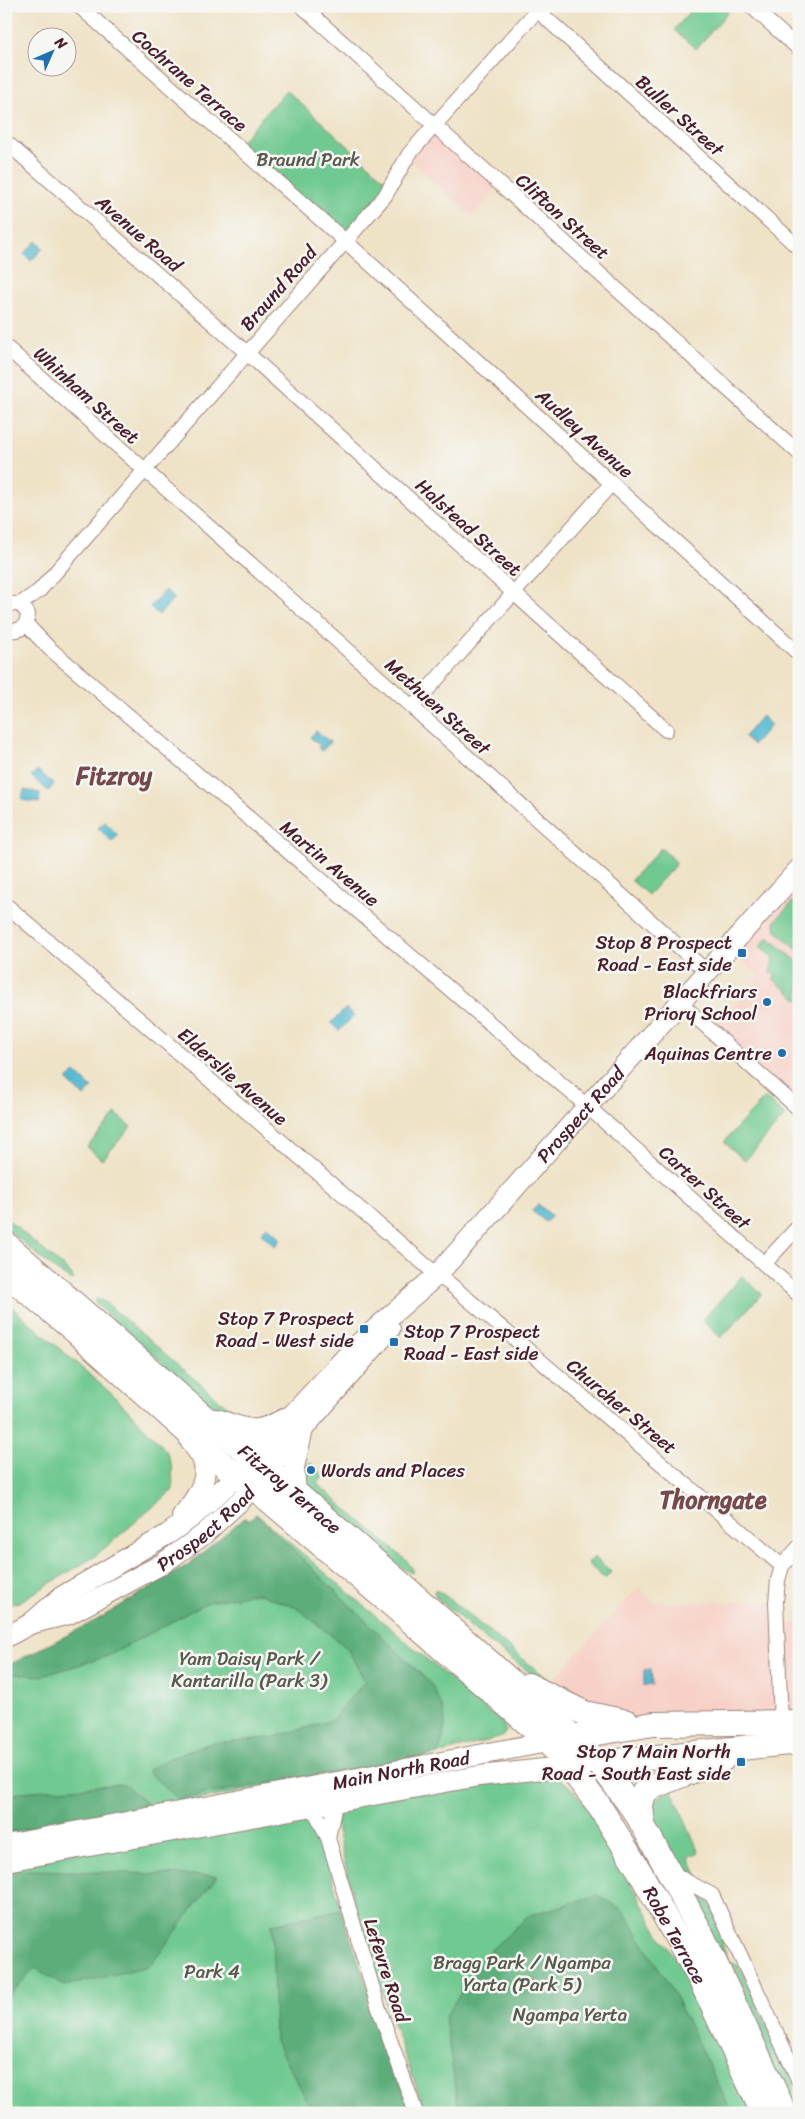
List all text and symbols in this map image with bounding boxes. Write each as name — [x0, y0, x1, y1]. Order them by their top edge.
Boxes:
street label: Cochrane Terrace — [124, 20, 255, 140]
north arrow — [28, 28, 78, 78]
text: N — [48, 30, 73, 56]
street label: Buller Street — [628, 66, 733, 165]
park label: Braund Park — [256, 143, 360, 176]
street label: Clifton Street — [508, 165, 618, 268]
street label: Avenue Road — [87, 185, 191, 282]
street label: Braund Road — [231, 236, 327, 339]
street label: Whinham Street — [26, 338, 148, 453]
street label: Audley Avenue — [527, 379, 642, 487]
street label: Halstead Street — [407, 470, 530, 585]
street label: Methuen Street — [377, 649, 499, 764]
district label: Fitzroy — [75, 755, 153, 797]
street label: Martin Avenue — [272, 811, 387, 915]
place label: Stop 8 Prospect Road - East side — [595, 926, 732, 981]
marker: Stop 8 Prospect Road - East side — [736, 947, 748, 959]
place label: Blackfriars Priory School — [644, 975, 758, 1030]
marker: Blackfriars Priory School — [761, 996, 773, 1008]
street label: Elderslie Avenue — [170, 1019, 295, 1134]
place label: Aquinas Centre — [644, 1037, 772, 1070]
marker: Aquinas Centre — [776, 1047, 788, 1059]
street label: Prospect Road — [528, 1057, 634, 1171]
street label: Carter Street — [651, 1137, 759, 1239]
place label: Stop 7 Prospect Road - West side — [216, 1302, 354, 1357]
place label: Stop 7 Prospect Road - East side — [404, 1315, 540, 1370]
marker: Stop 7 Prospect Road - West side — [358, 1323, 370, 1335]
marker: Stop 7 Prospect Road - East side — [388, 1336, 400, 1348]
street label: Churcher Street — [559, 1350, 685, 1463]
street label: Fitzroy Terrace — [230, 1435, 349, 1543]
place label: Words and Places — [321, 1454, 465, 1487]
marker: Words and Places — [305, 1464, 317, 1476]
street label: Prospect Road — [149, 1477, 265, 1580]
district label: Thorngate — [659, 1479, 767, 1521]
park label: Yam Daisy Park / Kantarilla (Park 3) — [171, 1642, 328, 1697]
place label: Stop 7 Main North Road - South East side — [542, 1735, 731, 1790]
street label: Main North Road — [330, 1741, 473, 1800]
marker: Stop 7 Main North Road - South East side — [735, 1756, 747, 1768]
street label: Robe Terrace — [634, 1880, 716, 1991]
street label: Lefevre Road — [354, 1914, 420, 2029]
park label: Bragg Park / Ngampa Yarta (Park 5) — [433, 1946, 611, 2001]
park label: Park 4 — [184, 1955, 240, 1988]
park label: Ngampa Yerta — [513, 1998, 628, 2031]

